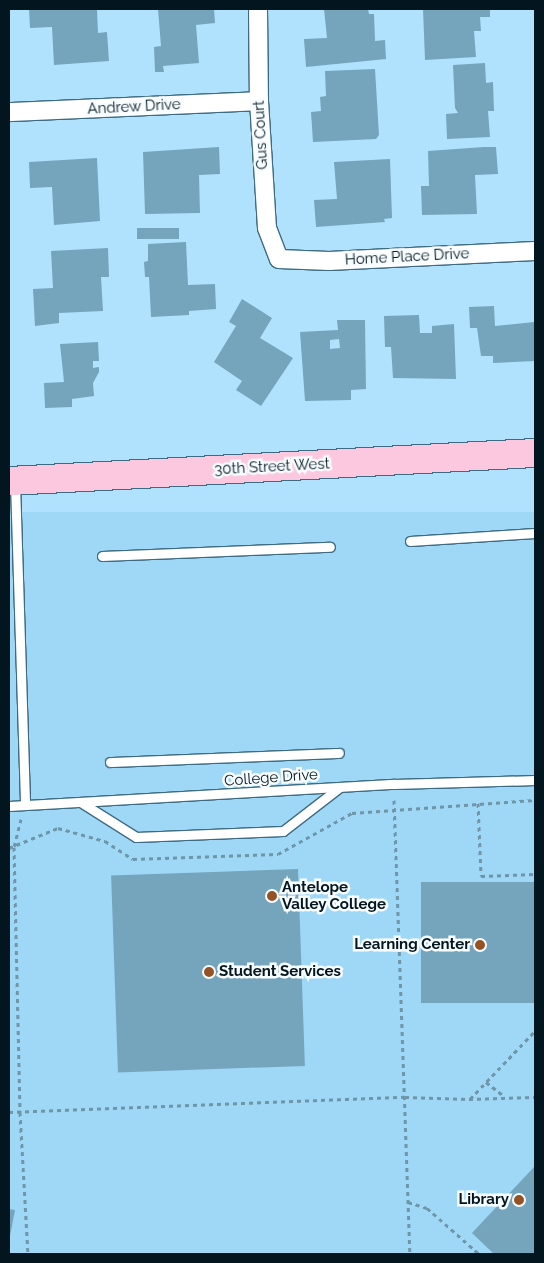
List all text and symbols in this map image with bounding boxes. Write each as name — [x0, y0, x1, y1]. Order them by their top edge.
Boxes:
street label: Andrew Drive — [87, 96, 181, 118]
street label: Gus Court — [250, 100, 272, 170]
street label: Home Place Drive — [344, 245, 470, 269]
street label: 30th Street West — [214, 455, 330, 479]
street label: College Drive — [224, 766, 318, 790]
place label: Antelope Valley College — [282, 878, 386, 913]
marker: Antelope Valley College — [266, 890, 278, 902]
place label: Learning Center — [354, 936, 470, 954]
marker: Learning Center — [474, 939, 486, 951]
place label: Student Services — [219, 963, 341, 981]
marker: Student Services — [203, 966, 215, 978]
place label: Library — [458, 1191, 509, 1209]
marker: Library — [513, 1194, 525, 1206]

